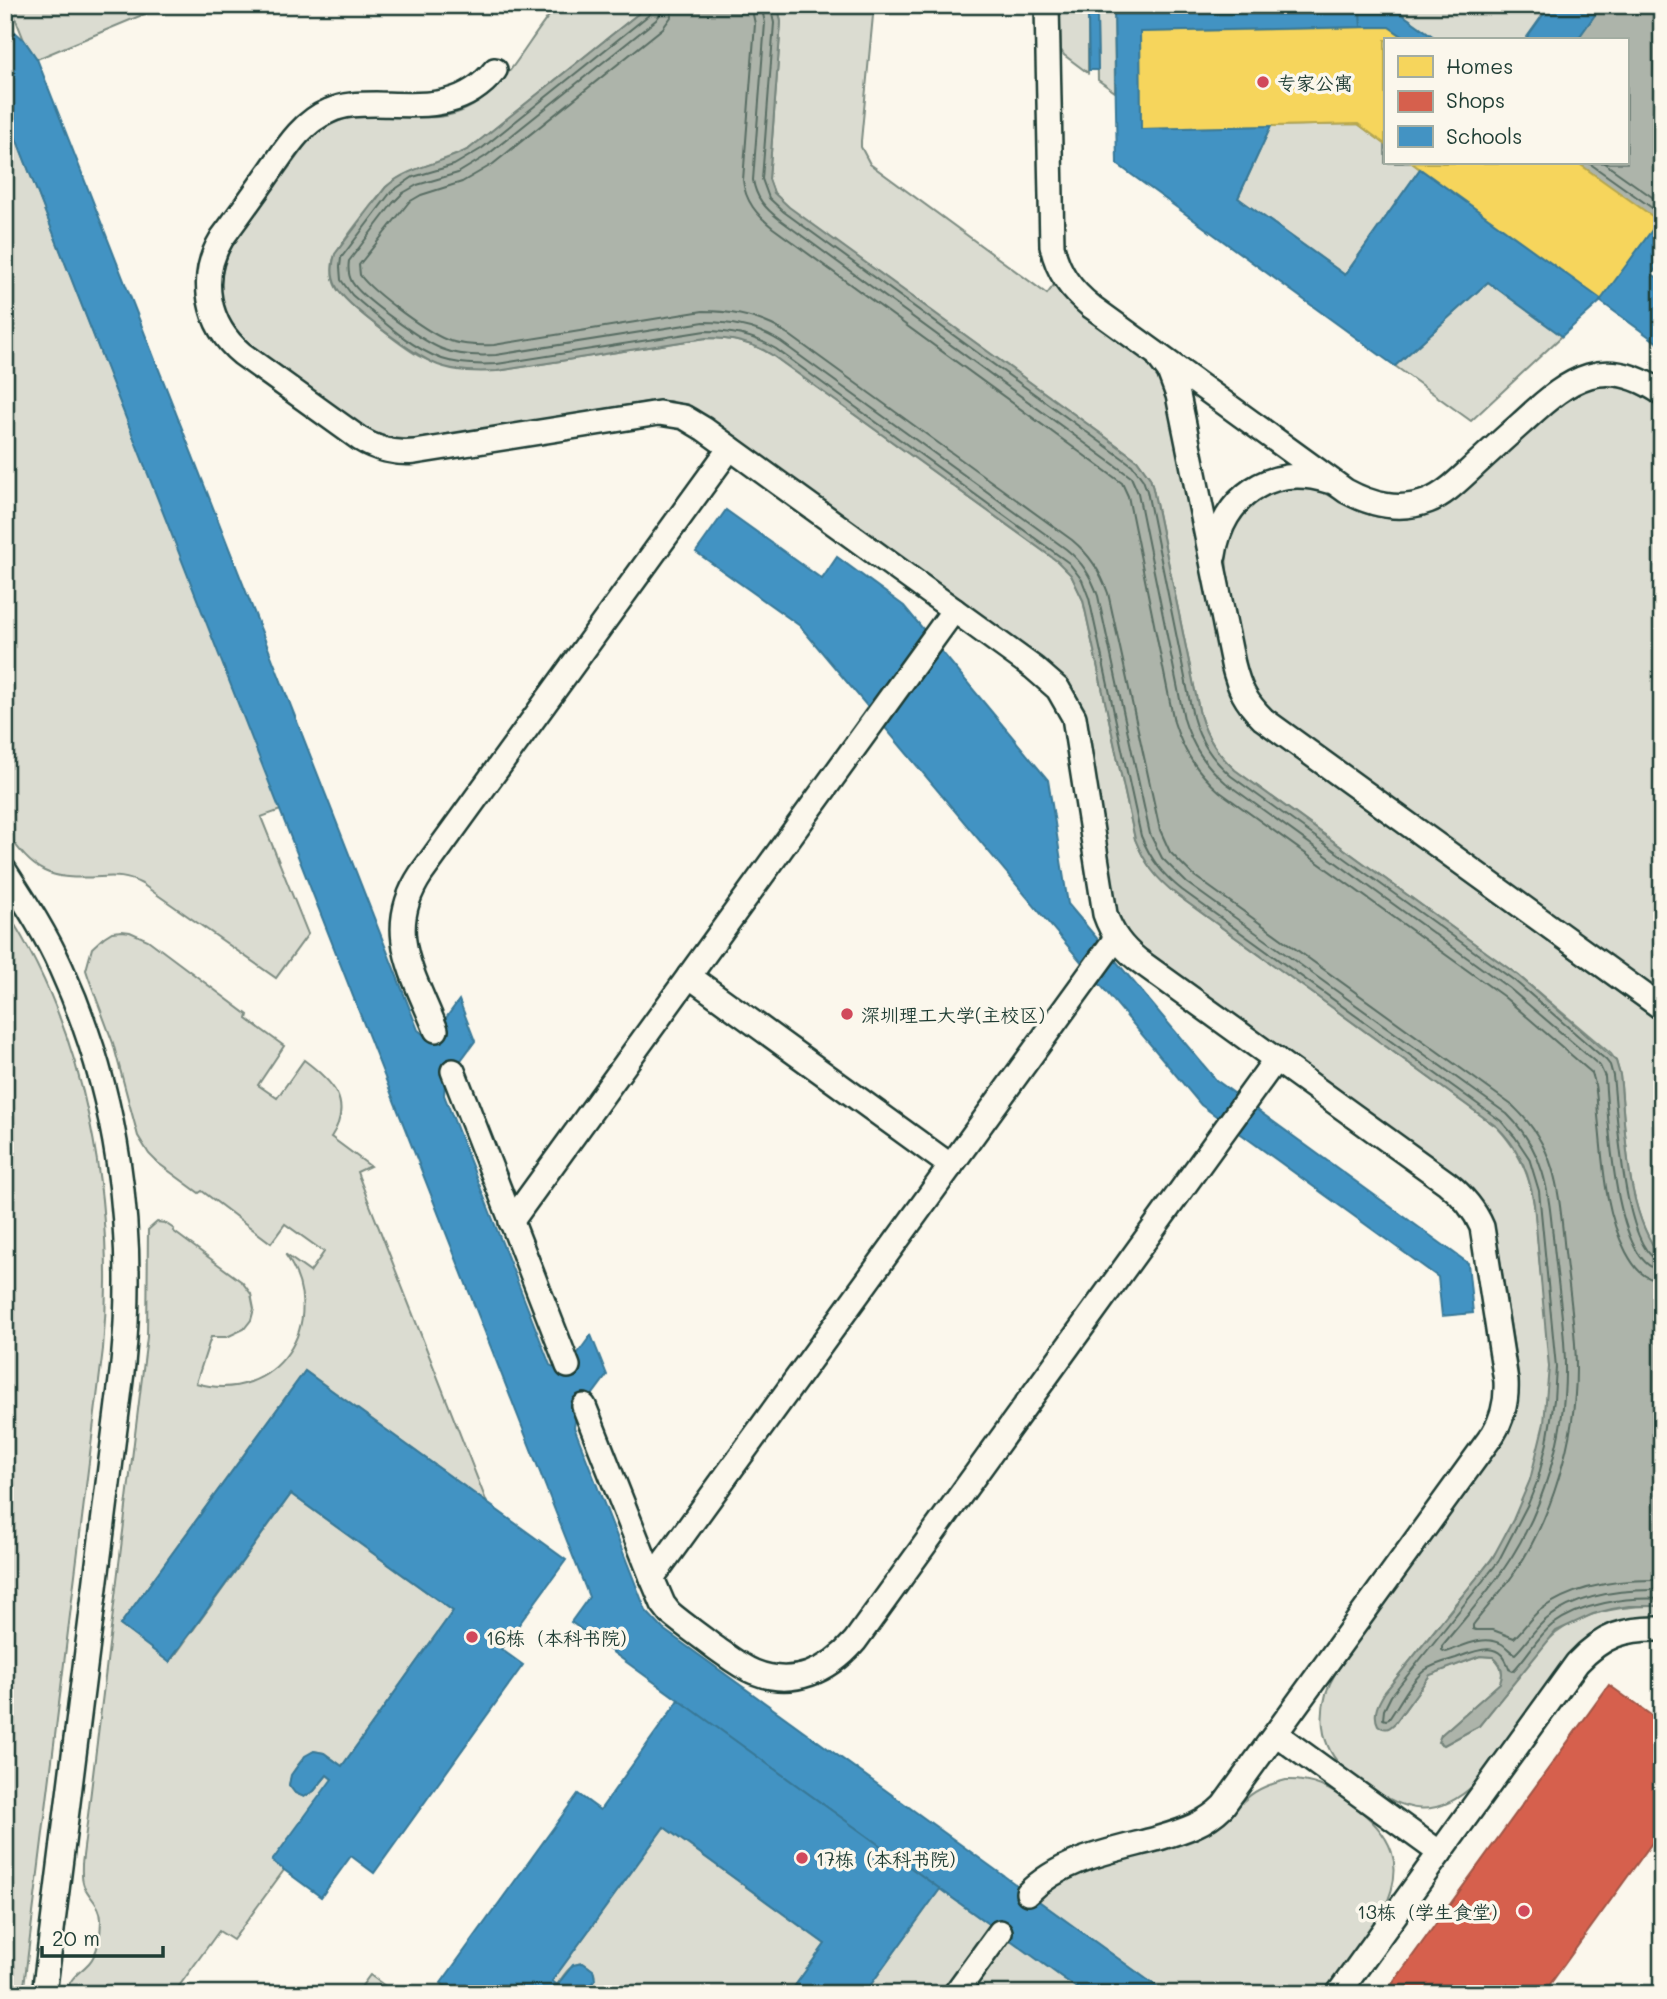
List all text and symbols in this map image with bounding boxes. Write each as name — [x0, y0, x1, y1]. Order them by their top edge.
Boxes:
legend — [1384, 38, 1628, 164]
text: Homes — [1446, 52, 1513, 79]
place label: 专家公寓 — [1277, 70, 1353, 95]
marker: 专家公寓 — [1255, 74, 1271, 90]
text: Shops — [1446, 86, 1505, 113]
text: Schools — [1446, 122, 1522, 149]
place label: 深圳理工大学(主校区) — [861, 1002, 1045, 1027]
marker: 深圳理工大学(主校区) — [839, 1006, 855, 1022]
place label: 16栋（本科书院） — [486, 1625, 639, 1650]
marker: 16栋（本科书院） — [464, 1629, 480, 1645]
place label: 17栋（本科书院） — [816, 1846, 968, 1871]
marker: 17栋（本科书院） — [794, 1850, 810, 1866]
place label: 13栋（学生食堂） — [1357, 1899, 1510, 1924]
marker: 13栋（学生食堂） — [1516, 1903, 1532, 1919]
scale bar — [42, 1915, 163, 1959]
text: 20 m — [52, 1924, 100, 1951]

